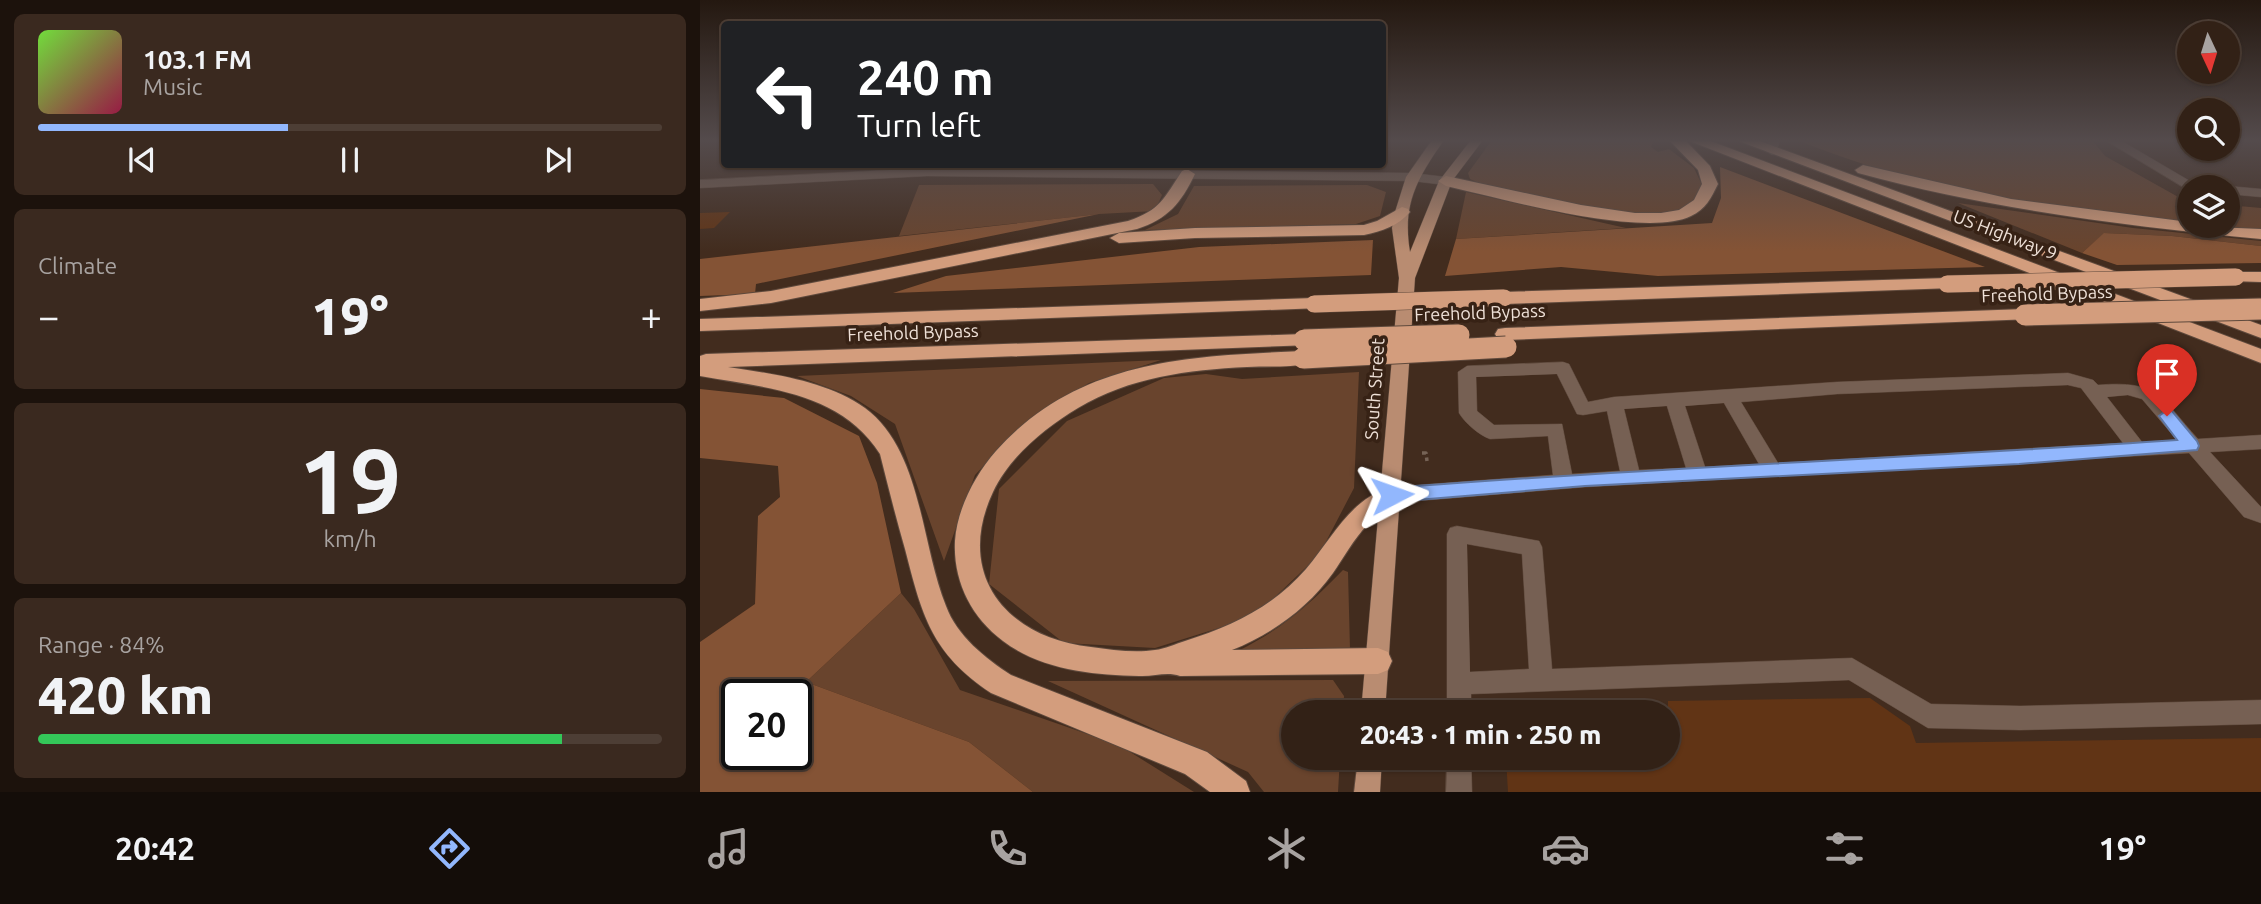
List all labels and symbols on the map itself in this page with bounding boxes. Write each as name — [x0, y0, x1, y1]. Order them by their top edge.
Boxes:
north arrow — [2177, 21, 2240, 84]
street label: US Highway 9 — [1951, 205, 2060, 263]
street label: Freehold Bypass — [1981, 281, 2113, 305]
street label: Freehold Bypass — [1414, 300, 1546, 324]
street label: Freehold Bypass — [847, 320, 979, 344]
street label: South Street — [1360, 337, 1388, 440]
pin — [2137, 344, 2197, 416]
position arrow — [1355, 458, 1429, 532]
speed limit sign: 20 — [721, 679, 812, 770]

